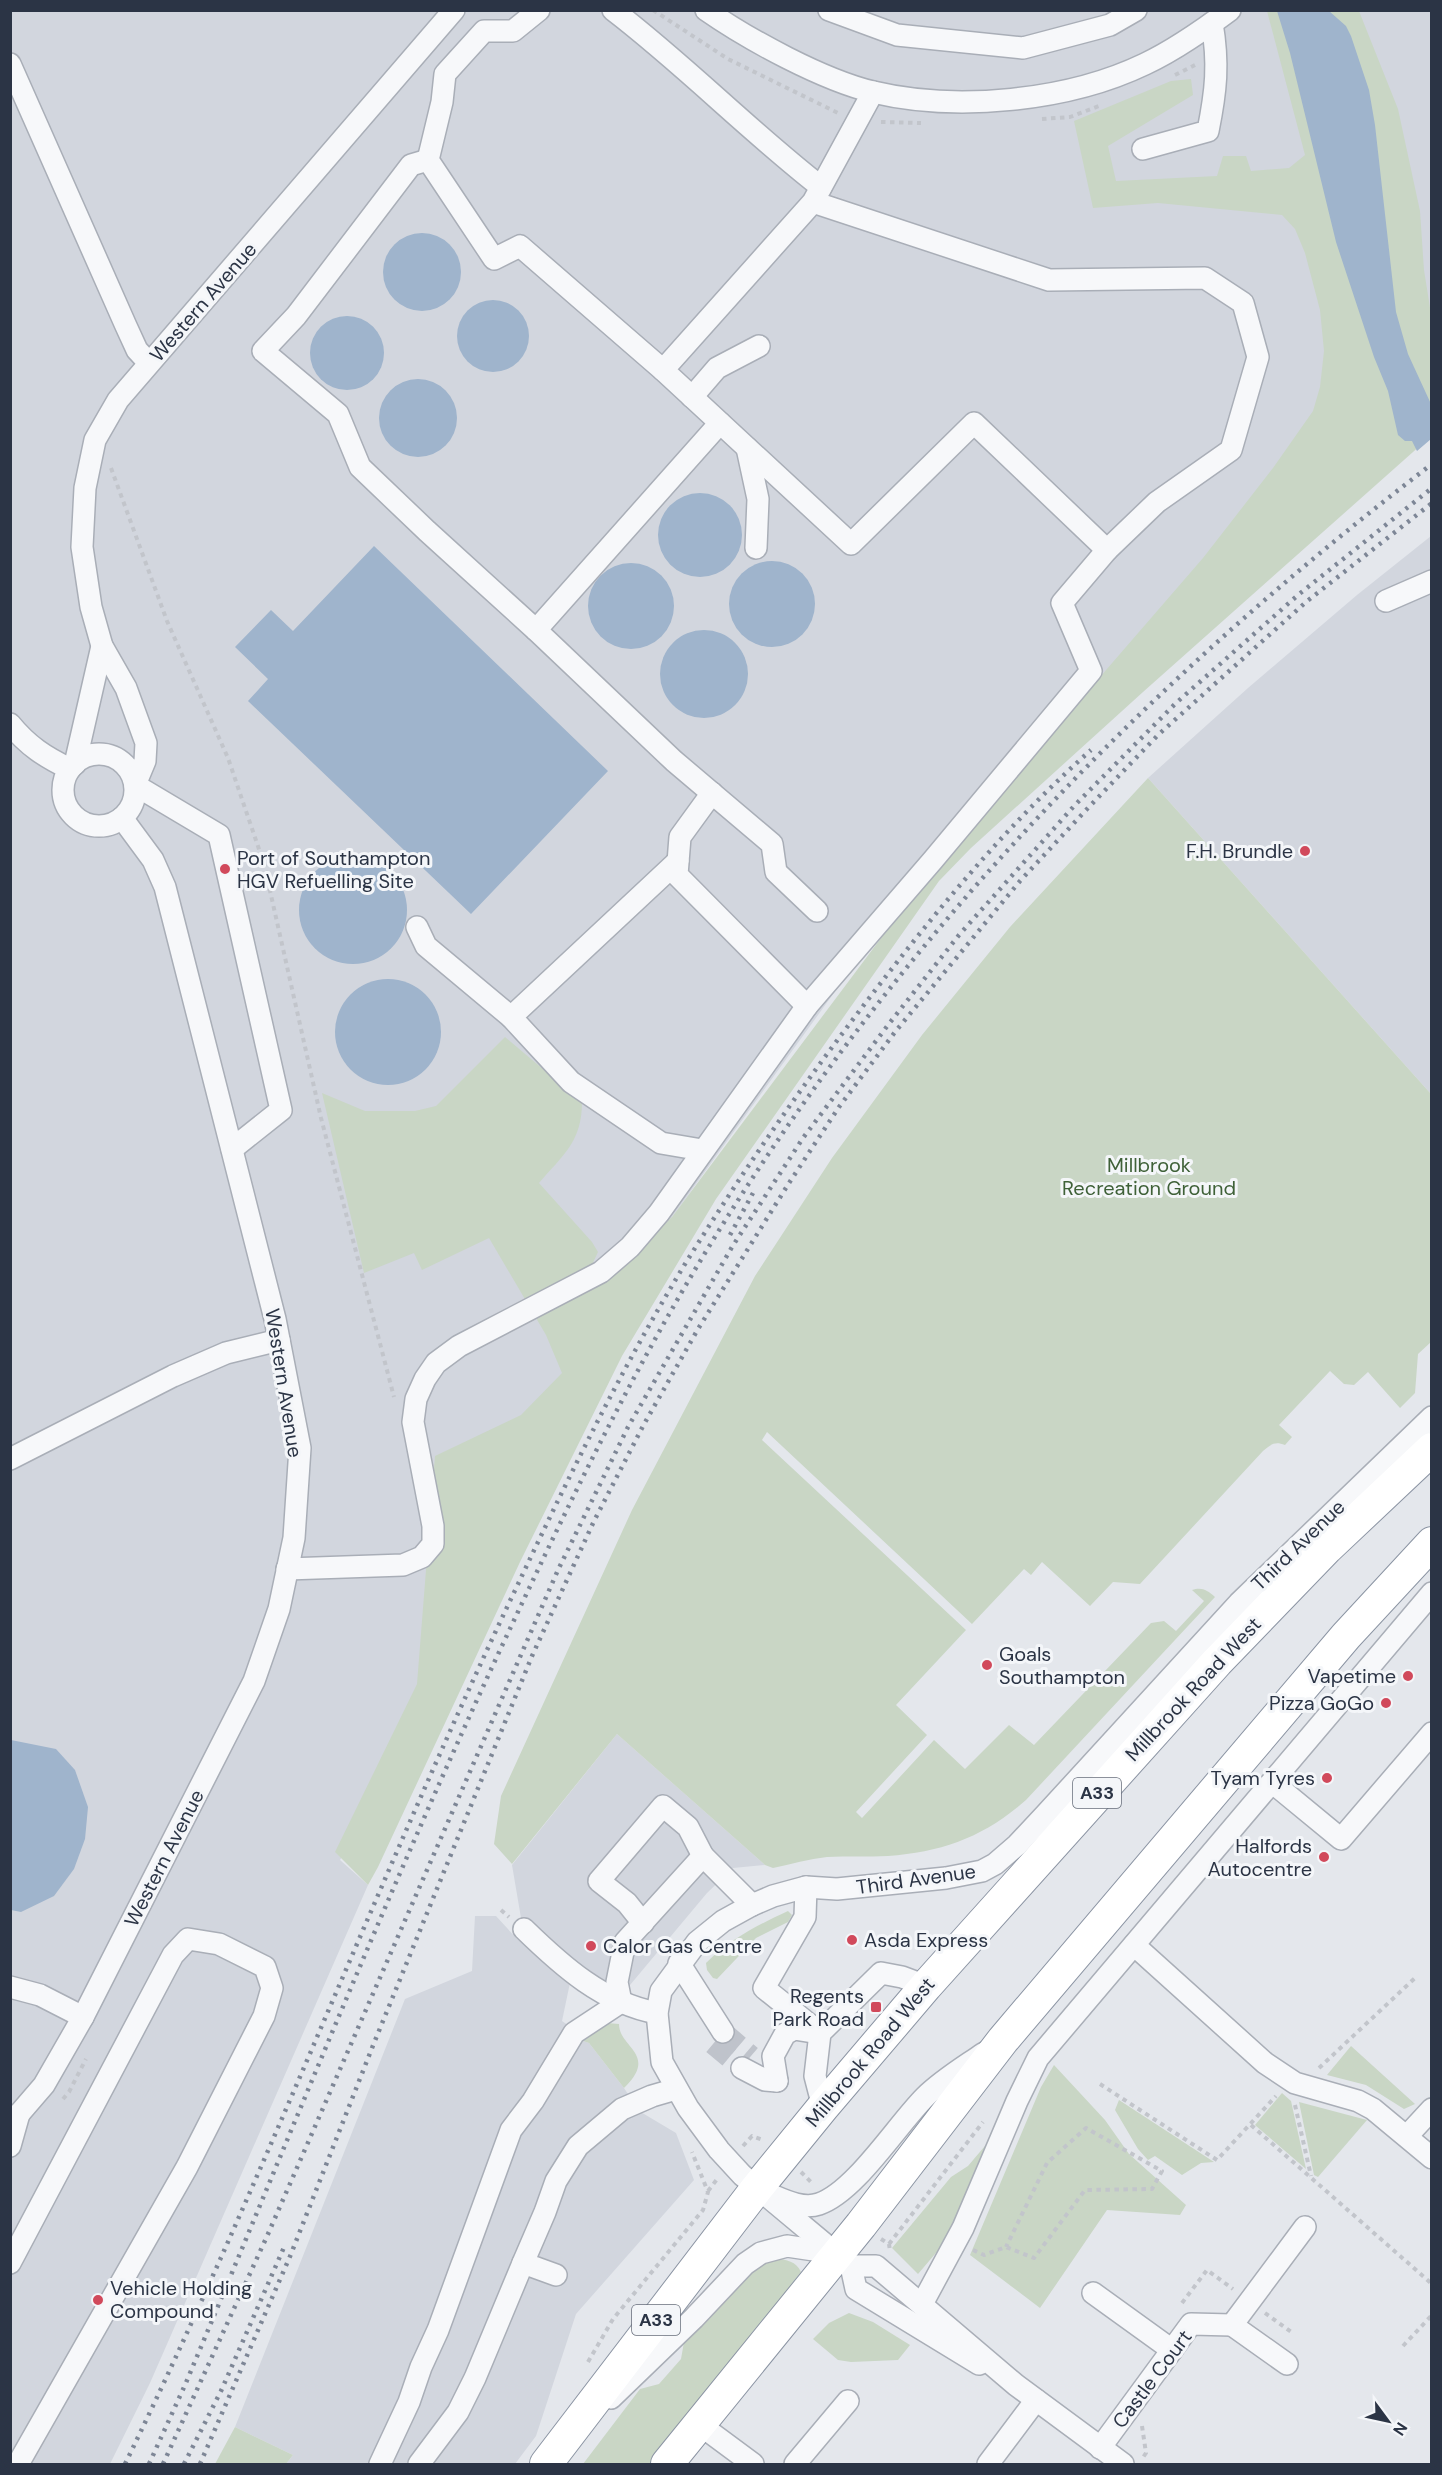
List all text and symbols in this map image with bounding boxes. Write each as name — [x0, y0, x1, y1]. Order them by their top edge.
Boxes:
street label: Western Avenue — [144, 237, 262, 367]
place label: F.H. Brundle — [1186, 838, 1293, 864]
marker: F.H. Brundle — [1298, 844, 1312, 858]
place label: Port of Southampton HGV Refuelling Site — [237, 845, 430, 894]
marker: Port of Southampton HGV Refuelling Site — [218, 862, 232, 876]
park label: Millbrook Recreation Ground — [1062, 1152, 1236, 1201]
street label: Western Avenue — [259, 1307, 309, 1459]
street label: Third Avenue — [1246, 1494, 1350, 1596]
street label: Millbrook Road West — [1119, 1611, 1267, 1767]
place label: Goals Southampton — [999, 1641, 1125, 1690]
marker: Goals Southampton — [980, 1658, 994, 1672]
place label: Vapetime — [1308, 1663, 1396, 1689]
marker: Vapetime — [1401, 1669, 1415, 1683]
place label: Pizza GoGo — [1269, 1690, 1374, 1716]
marker: Pizza GoGo — [1379, 1696, 1393, 1710]
place label: Tyam Tyres — [1211, 1765, 1315, 1791]
marker: Tyam Tyres — [1320, 1771, 1334, 1785]
road number: A33 — [1073, 1778, 1121, 1808]
street label: Western Avenue — [118, 1785, 210, 1931]
place label: Halfords Autocentre — [1208, 1833, 1312, 1882]
marker: Halfords Autocentre — [1317, 1850, 1331, 1864]
street label: Third Avenue — [855, 1858, 977, 1900]
place label: Asda Express — [864, 1927, 988, 1953]
place label: Calor Gas Centre — [603, 1933, 762, 1959]
marker: Asda Express — [845, 1933, 859, 1947]
marker: Calor Gas Centre — [584, 1939, 598, 1953]
street label: Millbrook Road West — [800, 1971, 941, 2132]
place label: Regents Park Road — [773, 1983, 864, 2032]
marker: Regents Park Road — [869, 2000, 883, 2014]
place label: Vehicle Holding Compound — [110, 2275, 252, 2324]
marker: Vehicle Holding Compound — [91, 2293, 105, 2307]
road number: A33 — [632, 2305, 680, 2335]
street label: Castle Court — [1107, 2324, 1198, 2433]
north arrow — [1358, 2391, 1418, 2451]
text: N — [1388, 2418, 1412, 2440]

